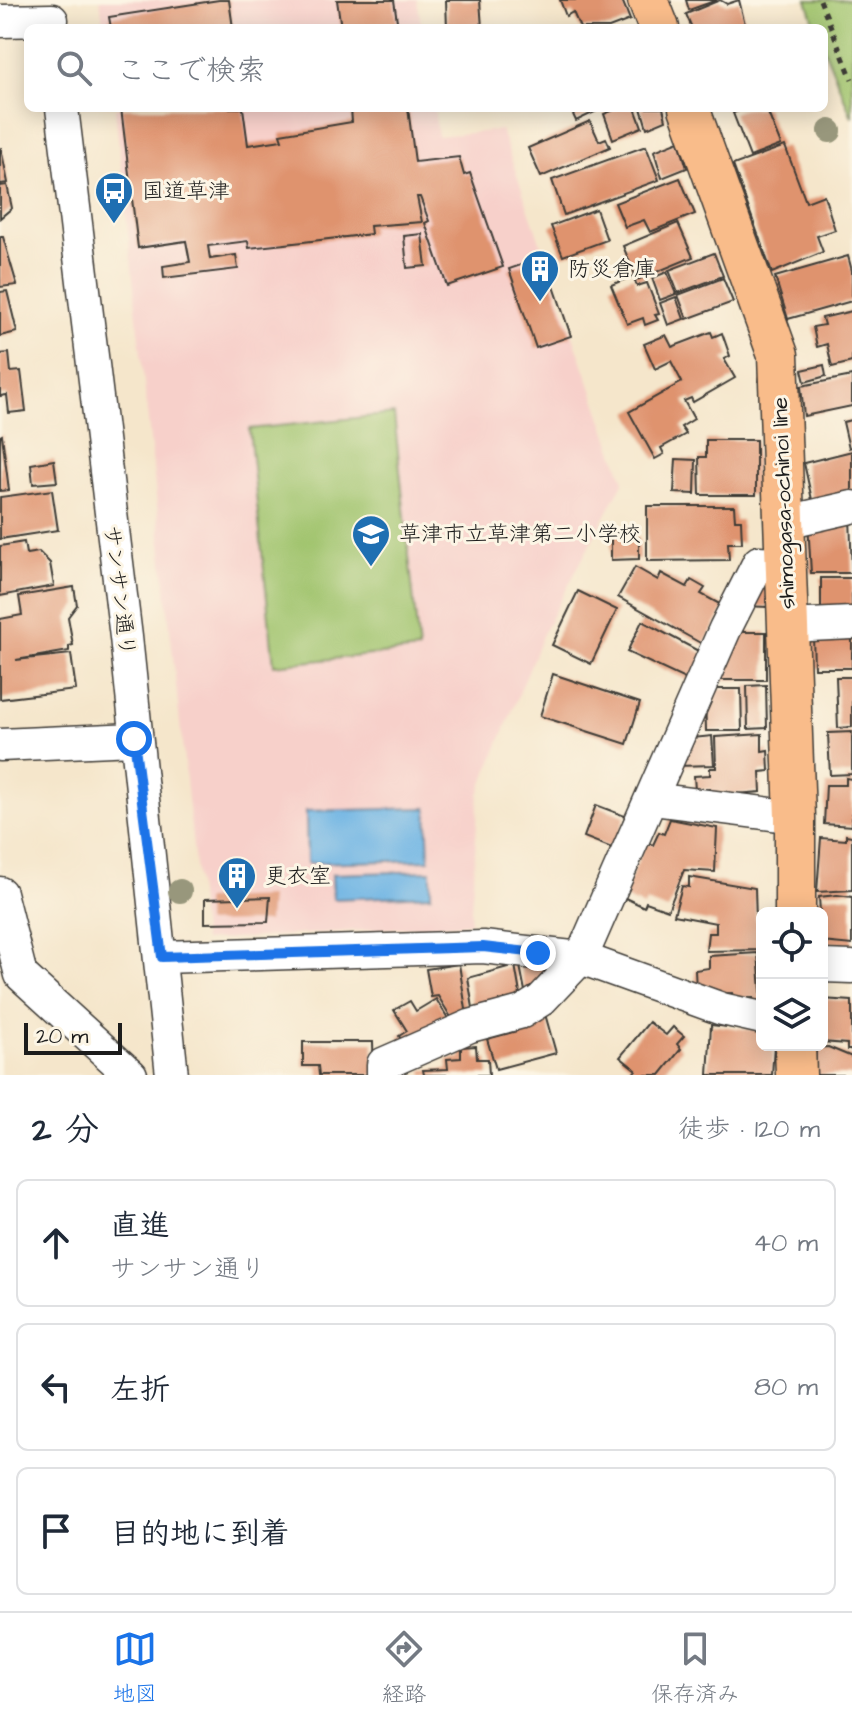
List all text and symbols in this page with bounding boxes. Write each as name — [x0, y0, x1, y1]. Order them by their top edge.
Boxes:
search box — [24, 24, 828, 112]
icon: search — [52, 46, 96, 90]
text: ここで検索 — [116, 50, 266, 92]
bus stop icon: 国道草津 — [93, 170, 135, 225]
place label: 国道草津 — [142, 176, 230, 207]
building icon: 防災倉庫 — [519, 248, 561, 303]
place label: 防災倉庫 — [568, 254, 656, 285]
street label: shimogasa-ochinoi line — [765, 396, 804, 610]
school or university icon: 草津市立草津第二小学校 — [350, 513, 392, 568]
place label: 草津市立草津第二小学校 — [399, 519, 641, 550]
street label: サンサン通り — [96, 524, 142, 658]
route start — [116, 721, 152, 757]
building icon: 更衣室 — [216, 855, 258, 910]
place label: 更衣室 — [265, 861, 331, 892]
map controls — [756, 907, 828, 1051]
button: locate — [756, 907, 828, 979]
route end — [520, 935, 556, 971]
button: layers — [756, 979, 828, 1051]
scale bar — [24, 1019, 122, 1055]
text: 20 m — [36, 1021, 88, 1052]
text: 2 分 — [32, 1106, 99, 1154]
text: 徒歩 · 120 m — [678, 1111, 820, 1147]
text: 直進 — [110, 1205, 170, 1247]
icon: ahead — [34, 1221, 78, 1265]
text: 40 m — [753, 1225, 818, 1261]
text: サンサン通り — [110, 1251, 266, 1287]
icon: left — [34, 1365, 78, 1409]
text: 左折 — [110, 1369, 170, 1411]
text: 80 m — [754, 1369, 818, 1405]
icon: arrive — [34, 1509, 78, 1553]
text: 目的地に到着 — [110, 1513, 290, 1555]
tab: 地図 — [113, 1627, 157, 1710]
tab: 経路 — [382, 1627, 426, 1710]
tab: 保存済み — [651, 1627, 739, 1710]

